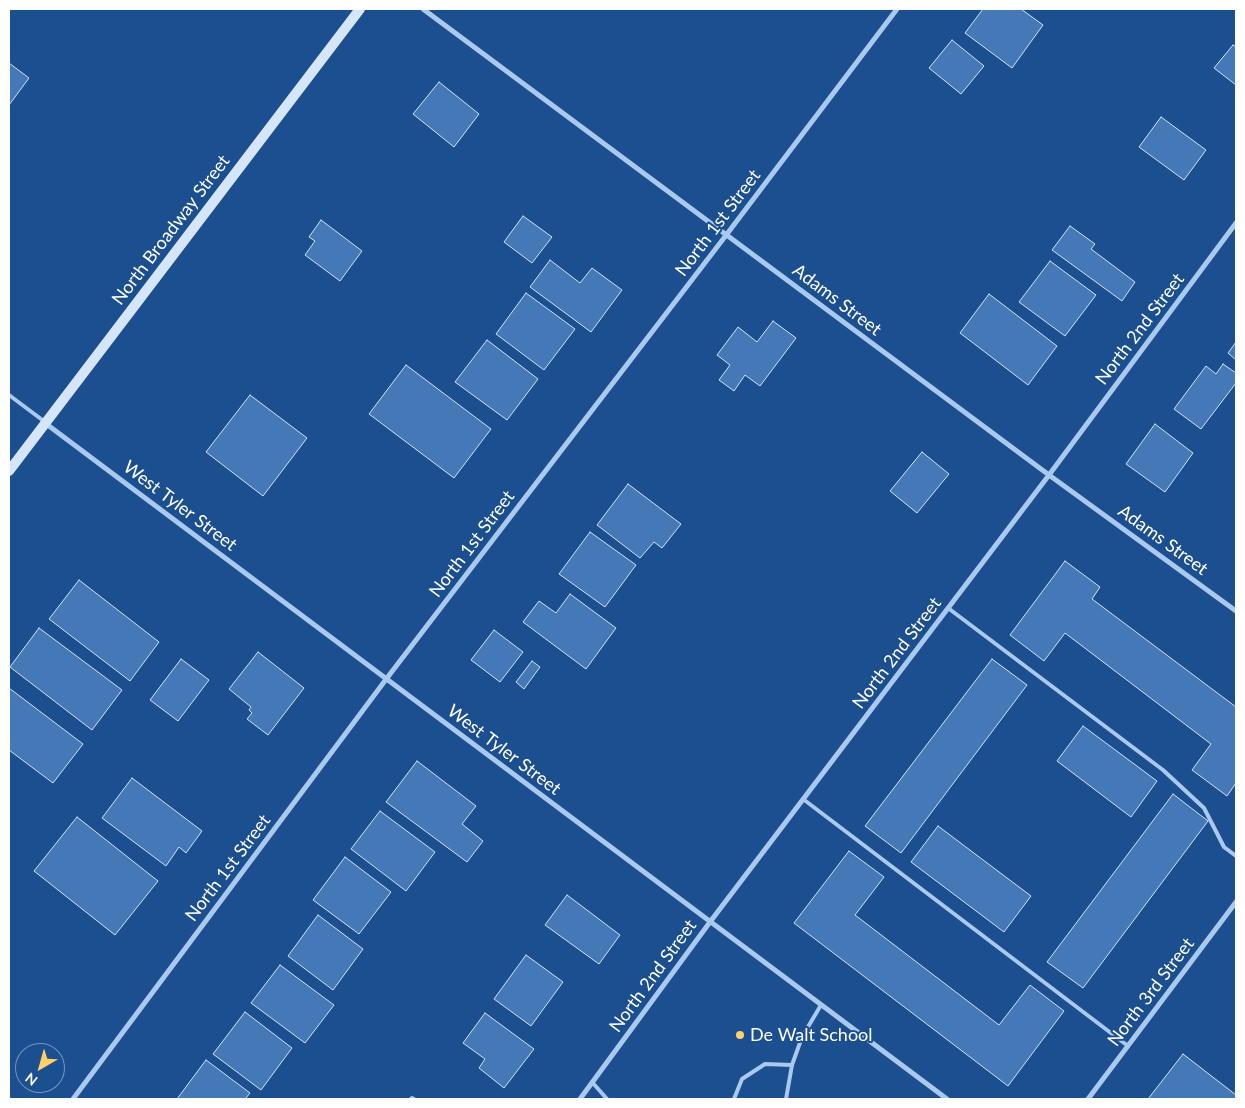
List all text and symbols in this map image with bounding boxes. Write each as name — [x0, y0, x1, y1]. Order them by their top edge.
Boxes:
street label: North Broadway Street — [108, 151, 234, 309]
street label: North 1st Street — [671, 165, 765, 281]
street label: Adams Street — [788, 260, 886, 340]
street label: North 2nd Street — [1091, 269, 1189, 389]
street label: West Tyler Street — [119, 456, 241, 556]
street label: North 1st Street — [425, 486, 519, 602]
street label: Adams Street — [1114, 500, 1212, 580]
street label: North 2nd Street — [848, 593, 946, 713]
street label: West Tyler Street — [443, 700, 565, 800]
street label: North 1st Street — [181, 810, 275, 926]
street label: North 2nd Street — [605, 915, 701, 1037]
street label: North 3rd Street — [1103, 934, 1199, 1050]
place label: De Walt School — [750, 1024, 873, 1046]
marker: De Walt School — [734, 1029, 746, 1041]
north arrow — [15, 1043, 65, 1093]
text: N — [22, 1069, 41, 1089]

